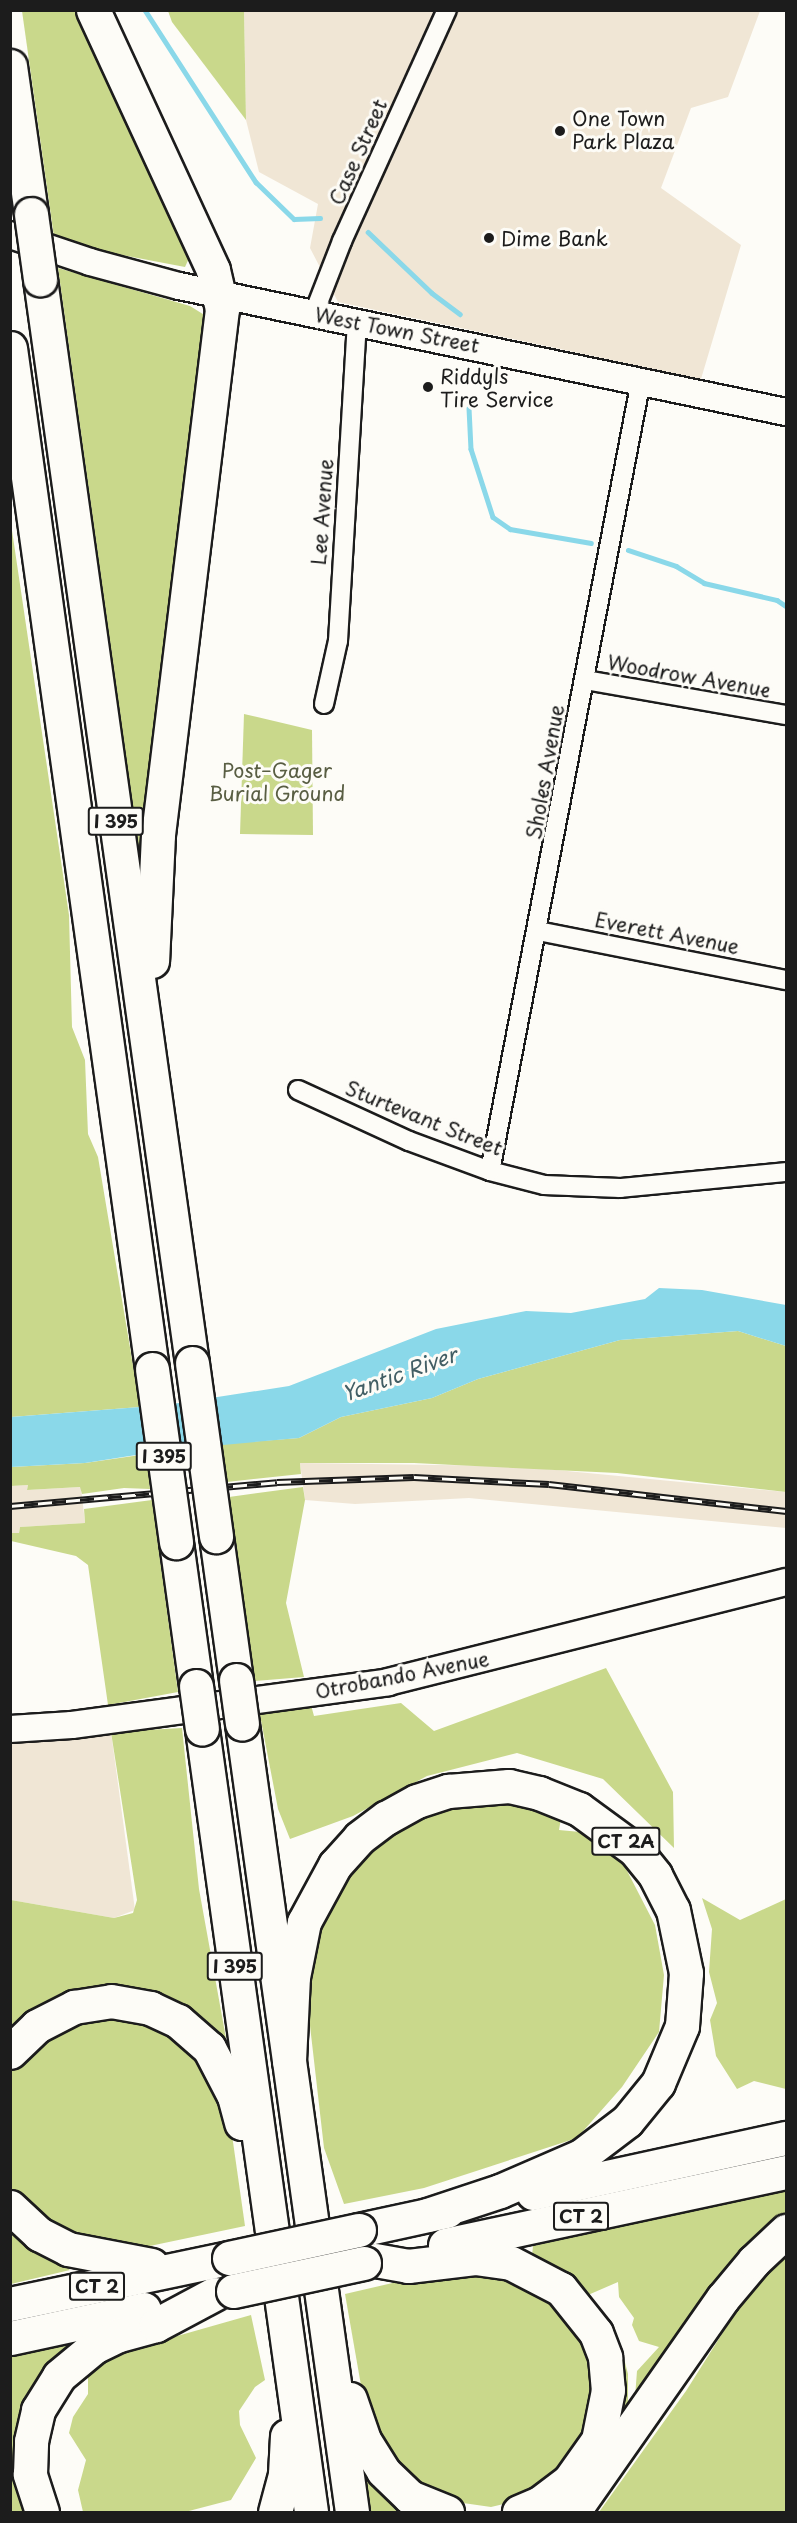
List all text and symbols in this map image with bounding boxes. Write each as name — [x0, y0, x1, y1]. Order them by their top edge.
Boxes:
street label: Case Street — [324, 96, 392, 208]
place label: One Town Park Plaza — [572, 107, 675, 154]
marker: One Town Park Plaza — [553, 124, 567, 138]
place label: Dime Bank — [501, 226, 607, 250]
marker: Dime Bank — [482, 231, 496, 245]
street label: West Town Street — [312, 302, 482, 358]
place label: Riddyls Tire Service — [440, 364, 552, 411]
marker: Riddyls Tire Service — [421, 380, 435, 394]
street label: Lee Avenue — [306, 457, 338, 567]
street label: Woodrow Avenue — [606, 650, 772, 702]
street label: Sholes Avenue — [521, 703, 569, 841]
park label: Post–Gager Burial Ground — [208, 758, 346, 805]
road number: I 395 — [86, 806, 146, 836]
street label: Everett Avenue — [594, 907, 740, 959]
street label: Sturtevant Street — [342, 1076, 506, 1160]
water label: Yantic River — [338, 1341, 460, 1405]
road number: I 395 — [134, 1441, 194, 1471]
street label: Otrobando Avenue — [313, 1646, 491, 1704]
road number: CT 2A — [590, 1826, 662, 1856]
road number: I 395 — [205, 1951, 265, 1981]
road number: CT 2 — [552, 2201, 610, 2231]
road number: CT 2 — [68, 2271, 126, 2301]

